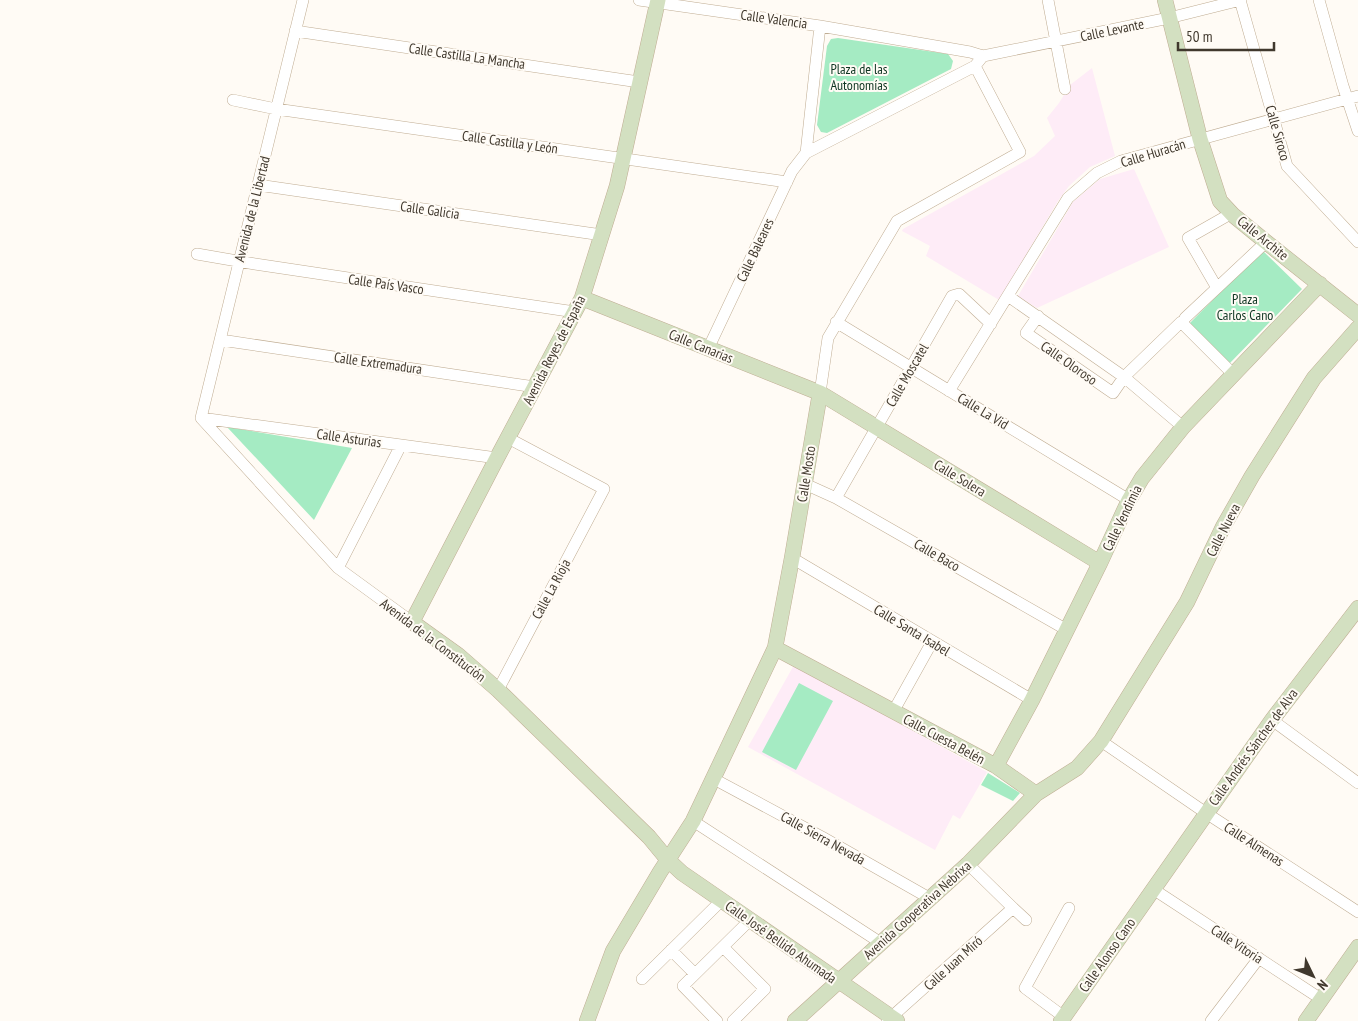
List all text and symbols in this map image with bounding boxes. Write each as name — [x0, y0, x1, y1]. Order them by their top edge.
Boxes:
street label: Calle Valencia — [740, 5, 808, 33]
street label: Calle Levante — [1079, 14, 1146, 46]
scale bar — [1178, 20, 1274, 52]
text: 50 m — [1186, 27, 1212, 46]
street label: Calle Castilla La Mancha — [408, 39, 526, 73]
park label: Plaza de las Autonomías — [830, 60, 888, 94]
street label: Calle Siroco — [1262, 103, 1294, 163]
street label: Calle Castilla y León — [461, 126, 559, 158]
street label: Calle Huracán — [1118, 135, 1188, 171]
street label: Avenida de la Libertad — [230, 154, 274, 264]
street label: Calle Galicia — [399, 197, 461, 223]
street label: Calle Archite — [1234, 212, 1292, 264]
street label: Calle Baleares — [732, 215, 778, 285]
street label: Calle País Vasco — [347, 270, 425, 298]
park label: Plaza Carlos Cano — [1217, 290, 1273, 324]
street label: Avenida Reyes de España — [519, 292, 589, 408]
street label: Calle Canarias — [666, 325, 736, 367]
street label: Calle Oloroso — [1037, 337, 1101, 389]
street label: Calle Moscatel — [882, 339, 933, 410]
street label: Calle Extremadura — [333, 348, 423, 378]
street label: Calle La Vid — [954, 389, 1012, 433]
street label: Calle Asturias — [315, 425, 383, 451]
street label: Calle Mosto — [793, 445, 819, 503]
street label: Calle Solera — [931, 455, 989, 501]
street label: Calle Vendimia — [1098, 482, 1146, 554]
street label: Calle Nueva — [1202, 500, 1244, 560]
street label: Calle Baco — [911, 535, 963, 575]
street label: Calle La Rioja — [528, 556, 574, 622]
street label: Avenida de la Constitución — [377, 594, 489, 686]
street label: Calle Santa Isabel — [871, 600, 954, 660]
street label: Calle Andrés Sánchez de Alva — [1204, 685, 1302, 809]
street label: Calle Cuesta Belén — [900, 710, 988, 768]
street label: Calle Sierra Nevada — [778, 807, 868, 869]
street label: Calle Almenas — [1221, 818, 1288, 870]
street label: Avenida Cooperativa Nebrixa — [859, 857, 975, 963]
street label: Calle José Bellido Ahumada — [722, 897, 840, 987]
street label: Calle Alonso Cano — [1075, 914, 1139, 996]
street label: Calle Vitoria — [1208, 921, 1266, 967]
street label: Calle Juan Miró — [920, 932, 986, 994]
north arrow — [1288, 951, 1338, 1001]
text: N — [1313, 976, 1332, 994]

